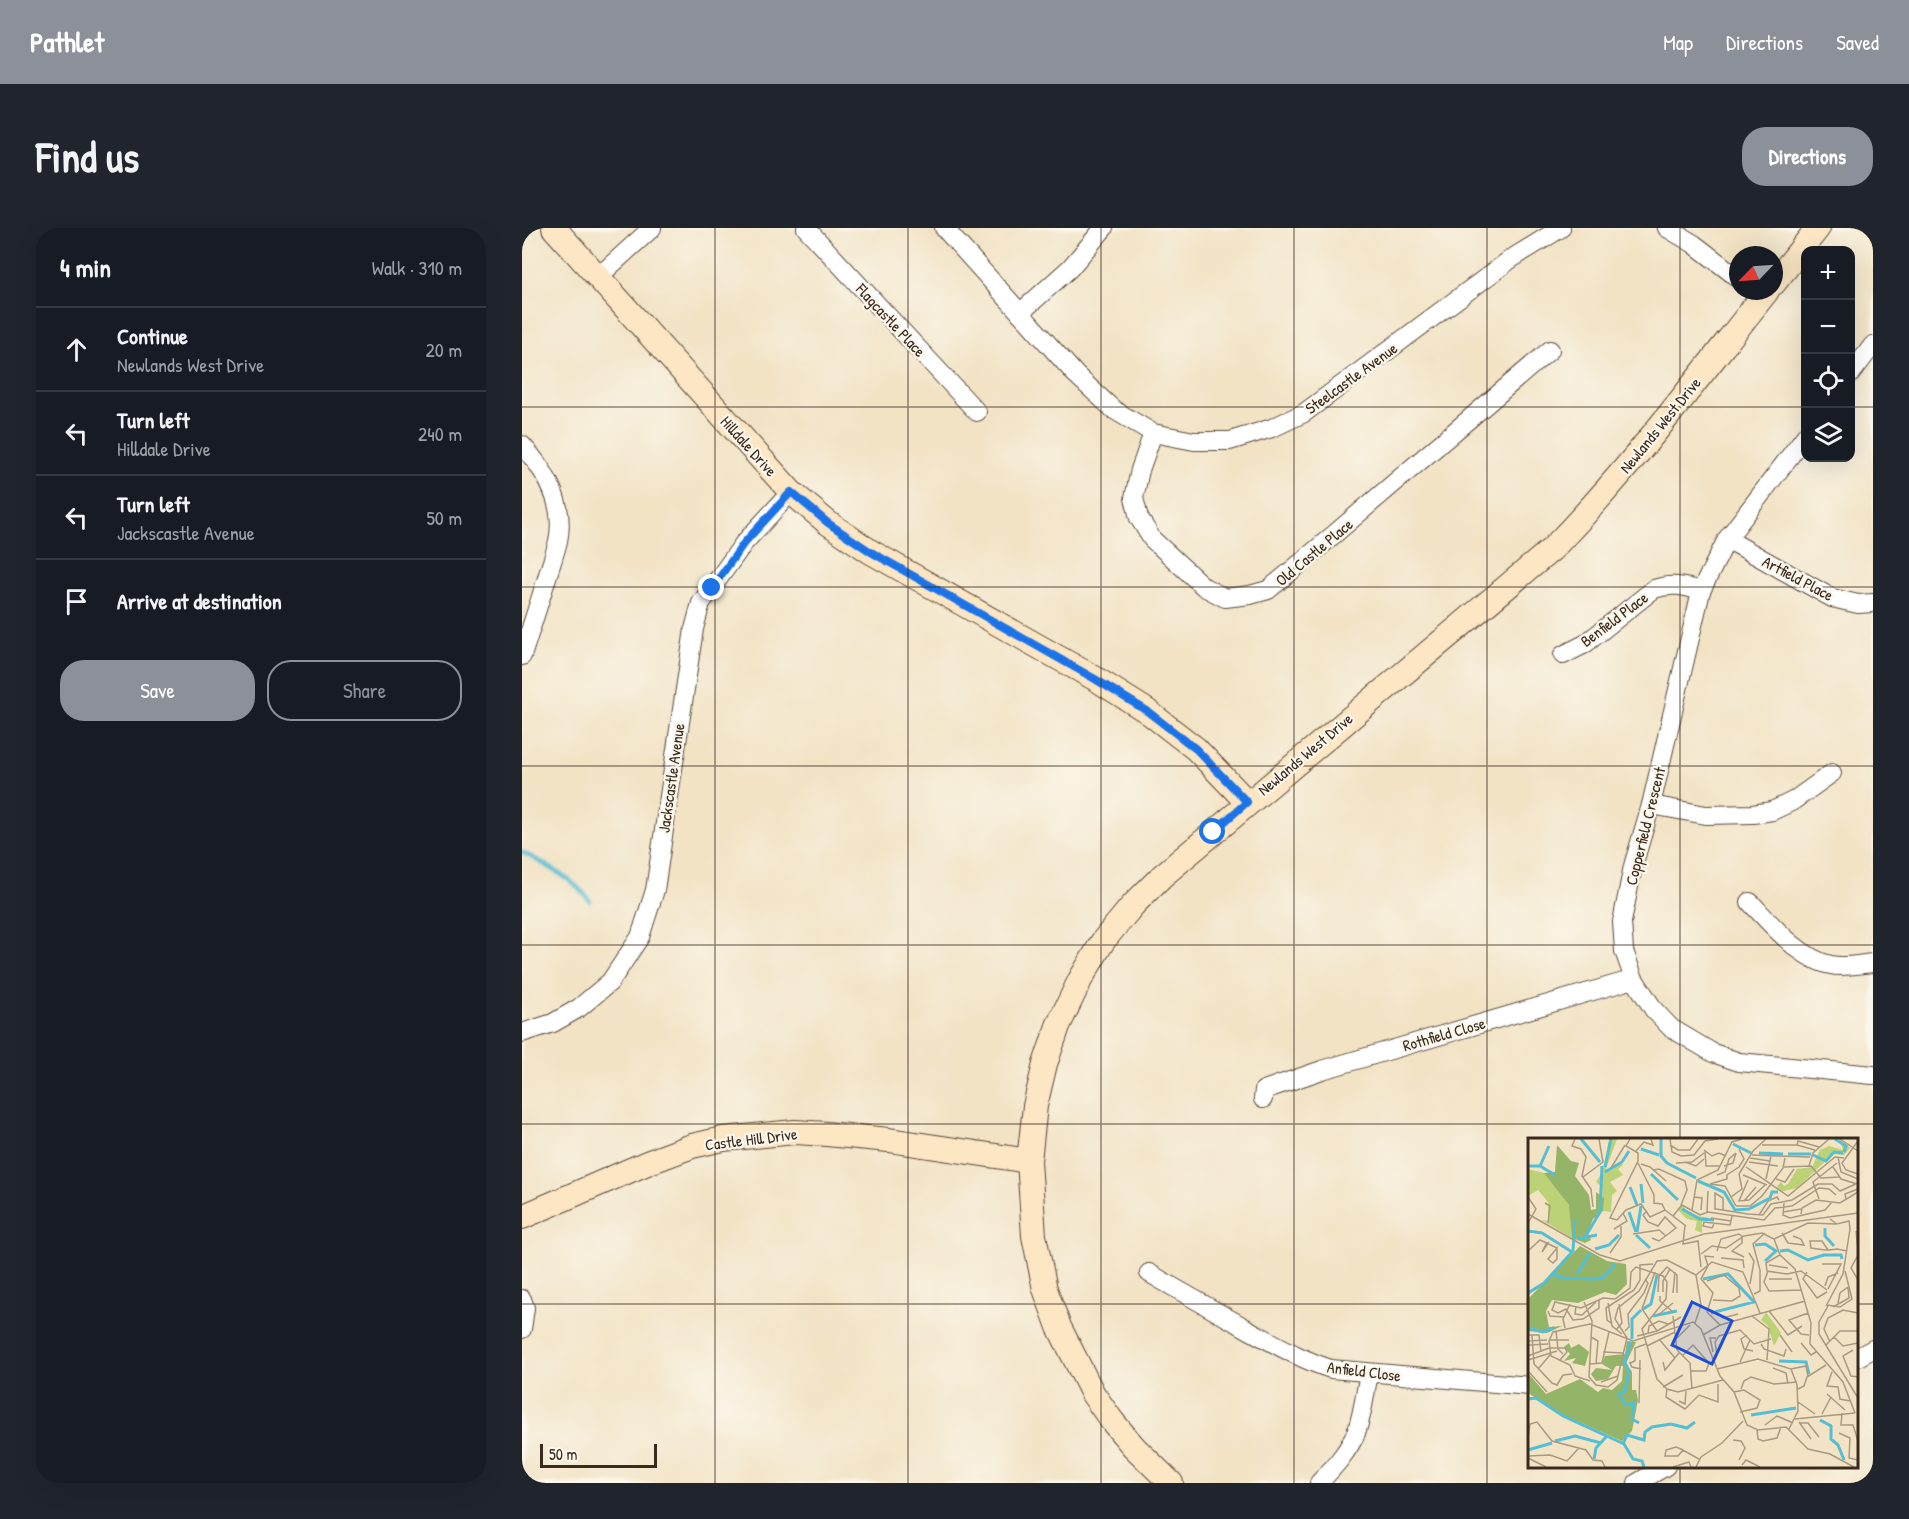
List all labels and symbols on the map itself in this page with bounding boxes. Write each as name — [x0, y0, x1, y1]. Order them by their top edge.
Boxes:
north arrow — [1729, 246, 1783, 300]
street label: Flagcastle Place — [851, 278, 931, 362]
street label: Steelcastle Avenue — [1300, 337, 1402, 419]
street label: Newlands West Drive — [1614, 372, 1706, 478]
street label: Hilldale Drive — [716, 411, 783, 482]
street label: Old Castle Place — [1271, 513, 1358, 591]
street label: Artfield Place — [1759, 550, 1838, 606]
route end — [698, 574, 724, 600]
street label: Benfield Place — [1576, 586, 1653, 652]
street label: Newlands West Drive — [1253, 707, 1358, 800]
street label: Jackscastle Avenue — [652, 721, 690, 834]
street label: Copperfield Crescent — [1620, 764, 1670, 887]
route start — [1199, 818, 1225, 844]
street label: Rothfield Close — [1400, 1012, 1488, 1056]
street label: Castle Hill Drive — [704, 1122, 799, 1156]
inset map — [1528, 1138, 1858, 1468]
street label: Anfield Close — [1326, 1356, 1403, 1387]
scale bar — [540, 1441, 657, 1468]

